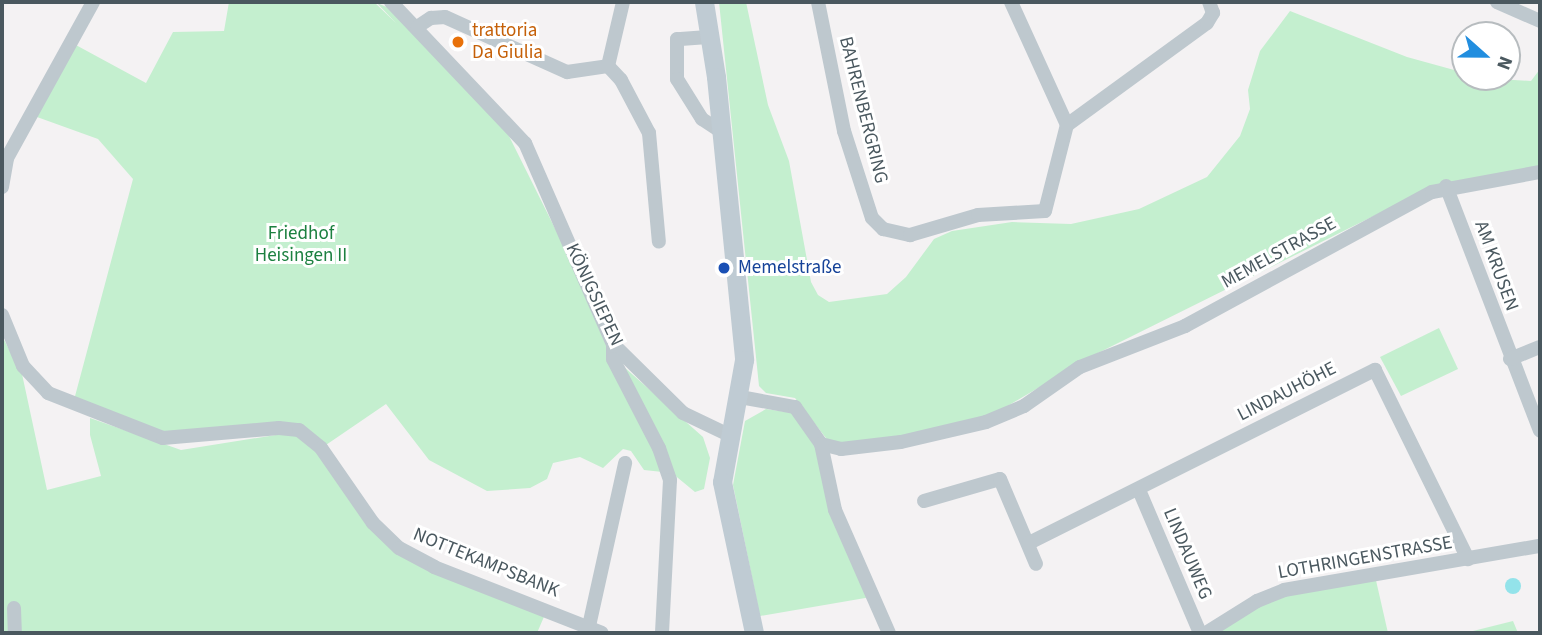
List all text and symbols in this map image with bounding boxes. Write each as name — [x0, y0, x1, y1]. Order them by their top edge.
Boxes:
place label: trattoria Da Giulia — [472, 20, 543, 64]
north arrow — [1451, 21, 1521, 91]
marker: trattoria Da Giulia — [450, 34, 466, 50]
street label: BAHRENBERGRING — [834, 34, 892, 186]
text: N — [1489, 52, 1519, 74]
street label: MEMELSTRASSE — [1218, 212, 1340, 294]
street label: AM KRUSEN — [1469, 218, 1523, 314]
park label: Friedhof Heisingen II — [255, 223, 347, 267]
street label: KÖNIGSIEPEN — [560, 240, 628, 350]
place label: Memelstraße — [738, 257, 841, 279]
marker: Memelstraße — [716, 260, 732, 276]
street label: LINDAUHÖHE — [1234, 357, 1340, 427]
street label: LINDAUWEG — [1158, 505, 1216, 603]
street label: NOTTEKAMPSBANK — [410, 523, 562, 603]
street label: LOTHRINGENSTRASSE — [1276, 531, 1454, 585]

